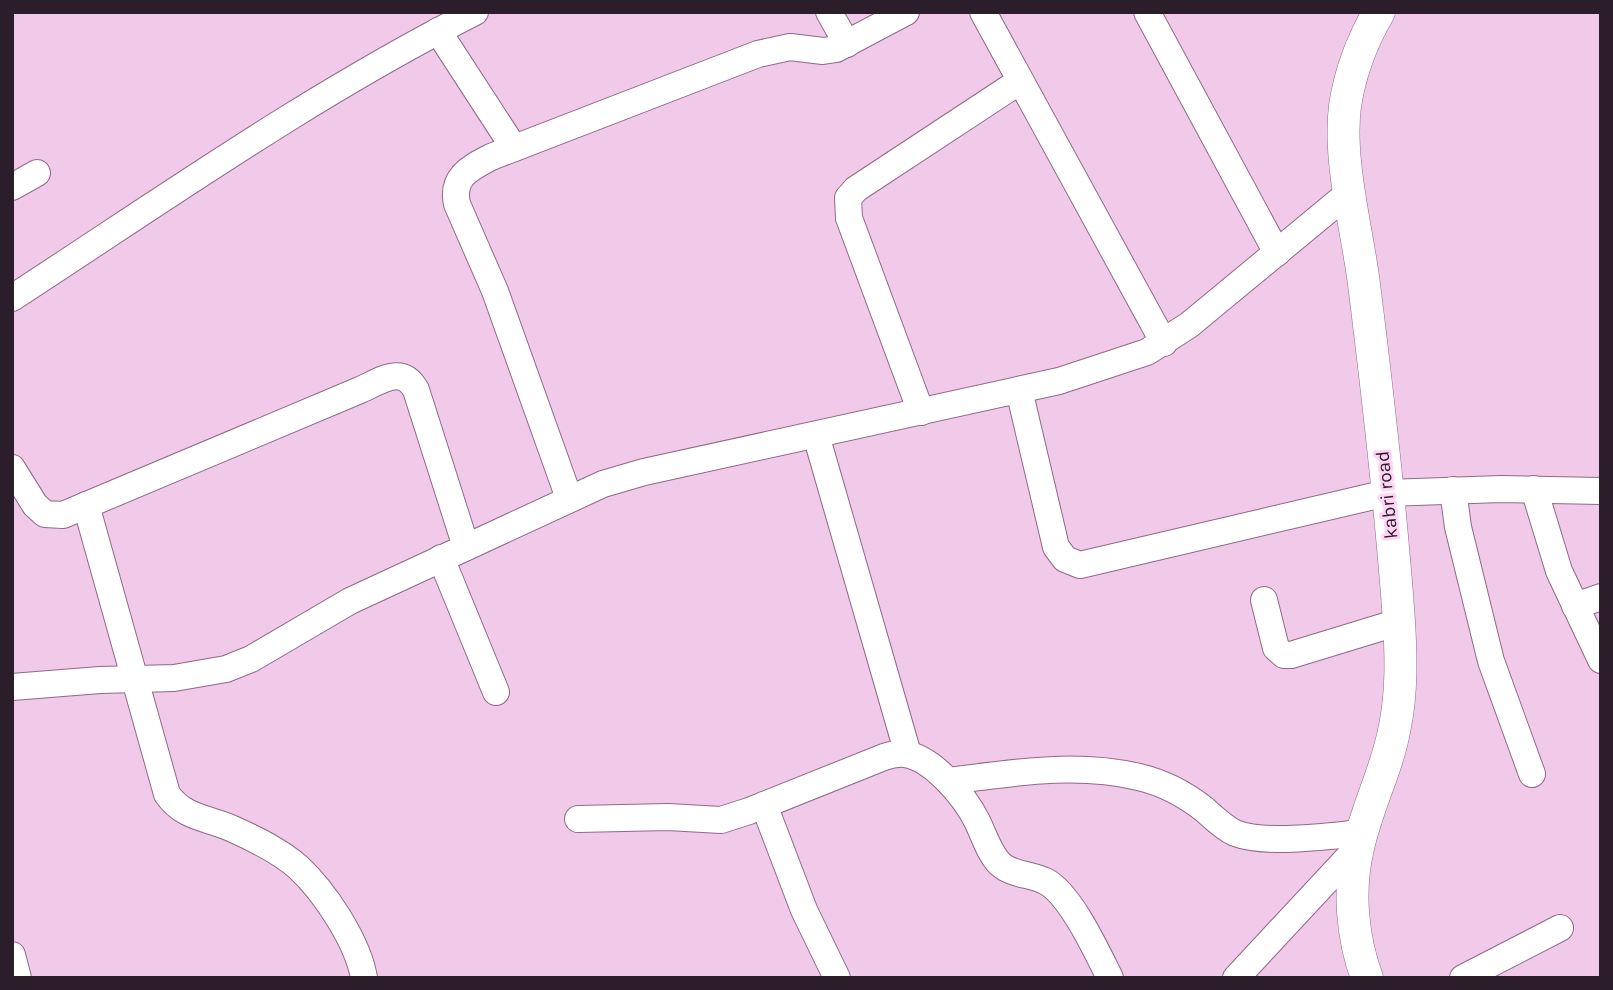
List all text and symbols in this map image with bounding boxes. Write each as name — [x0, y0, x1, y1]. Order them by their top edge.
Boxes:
street label: kabri road — [1371, 450, 1403, 540]

